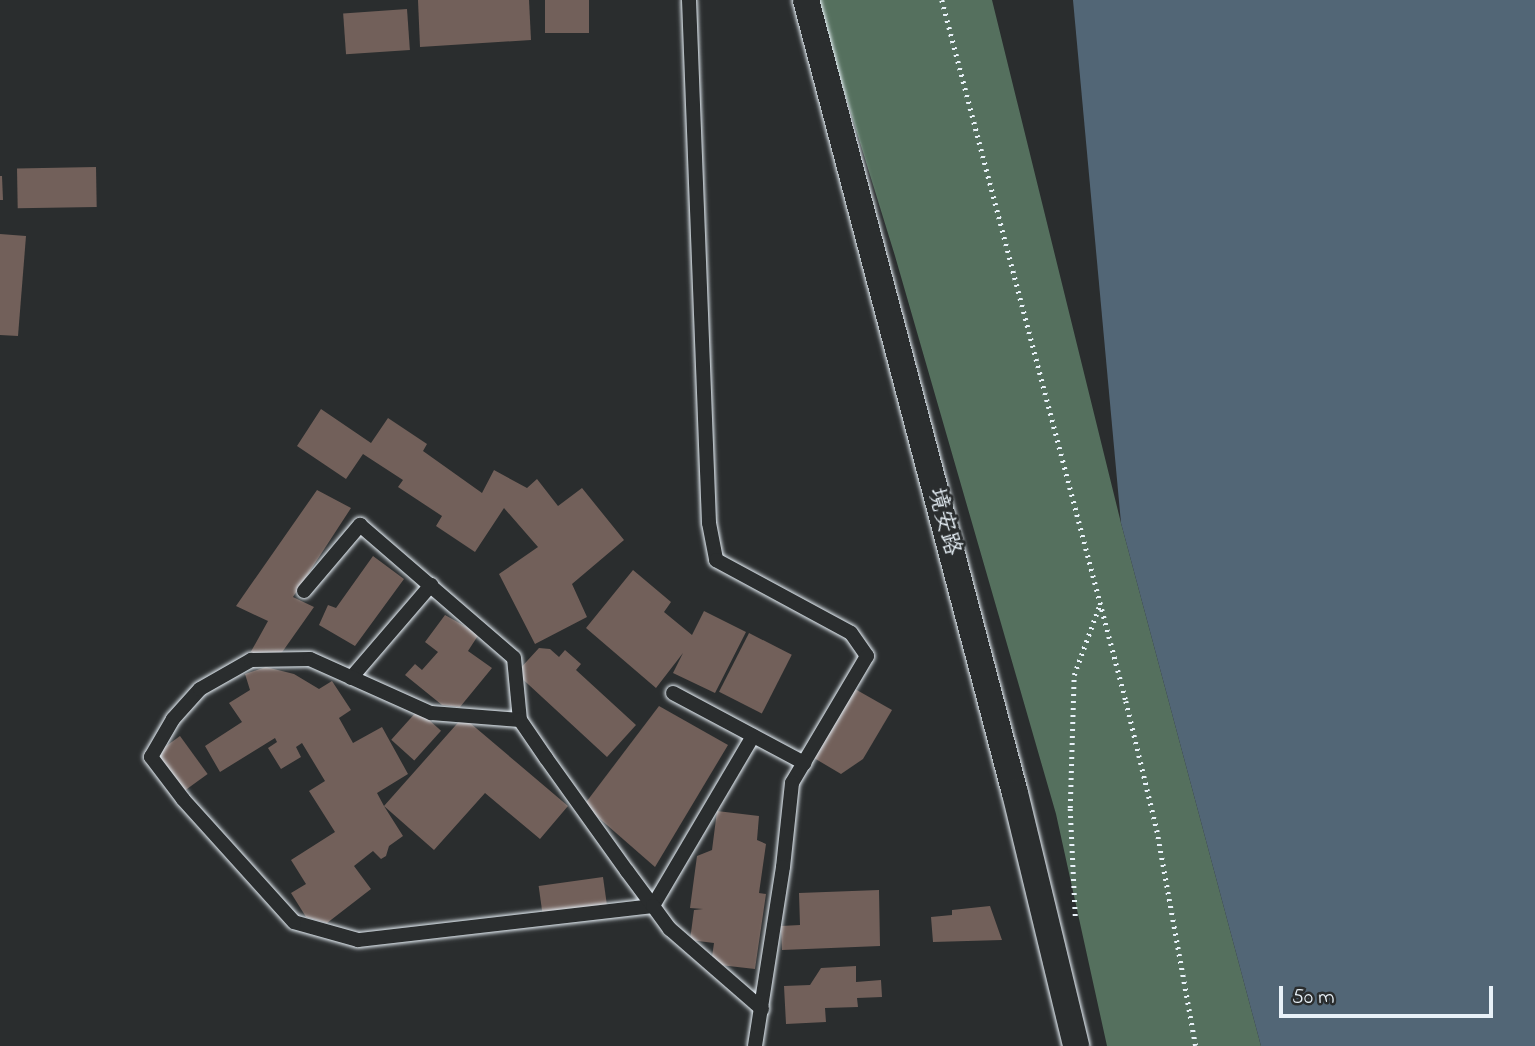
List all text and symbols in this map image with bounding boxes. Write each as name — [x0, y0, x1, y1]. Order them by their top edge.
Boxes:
street label: 境安路 — [921, 485, 965, 559]
scale bar — [1283, 972, 1496, 1016]
text: 50 m — [1292, 983, 1335, 1013]

